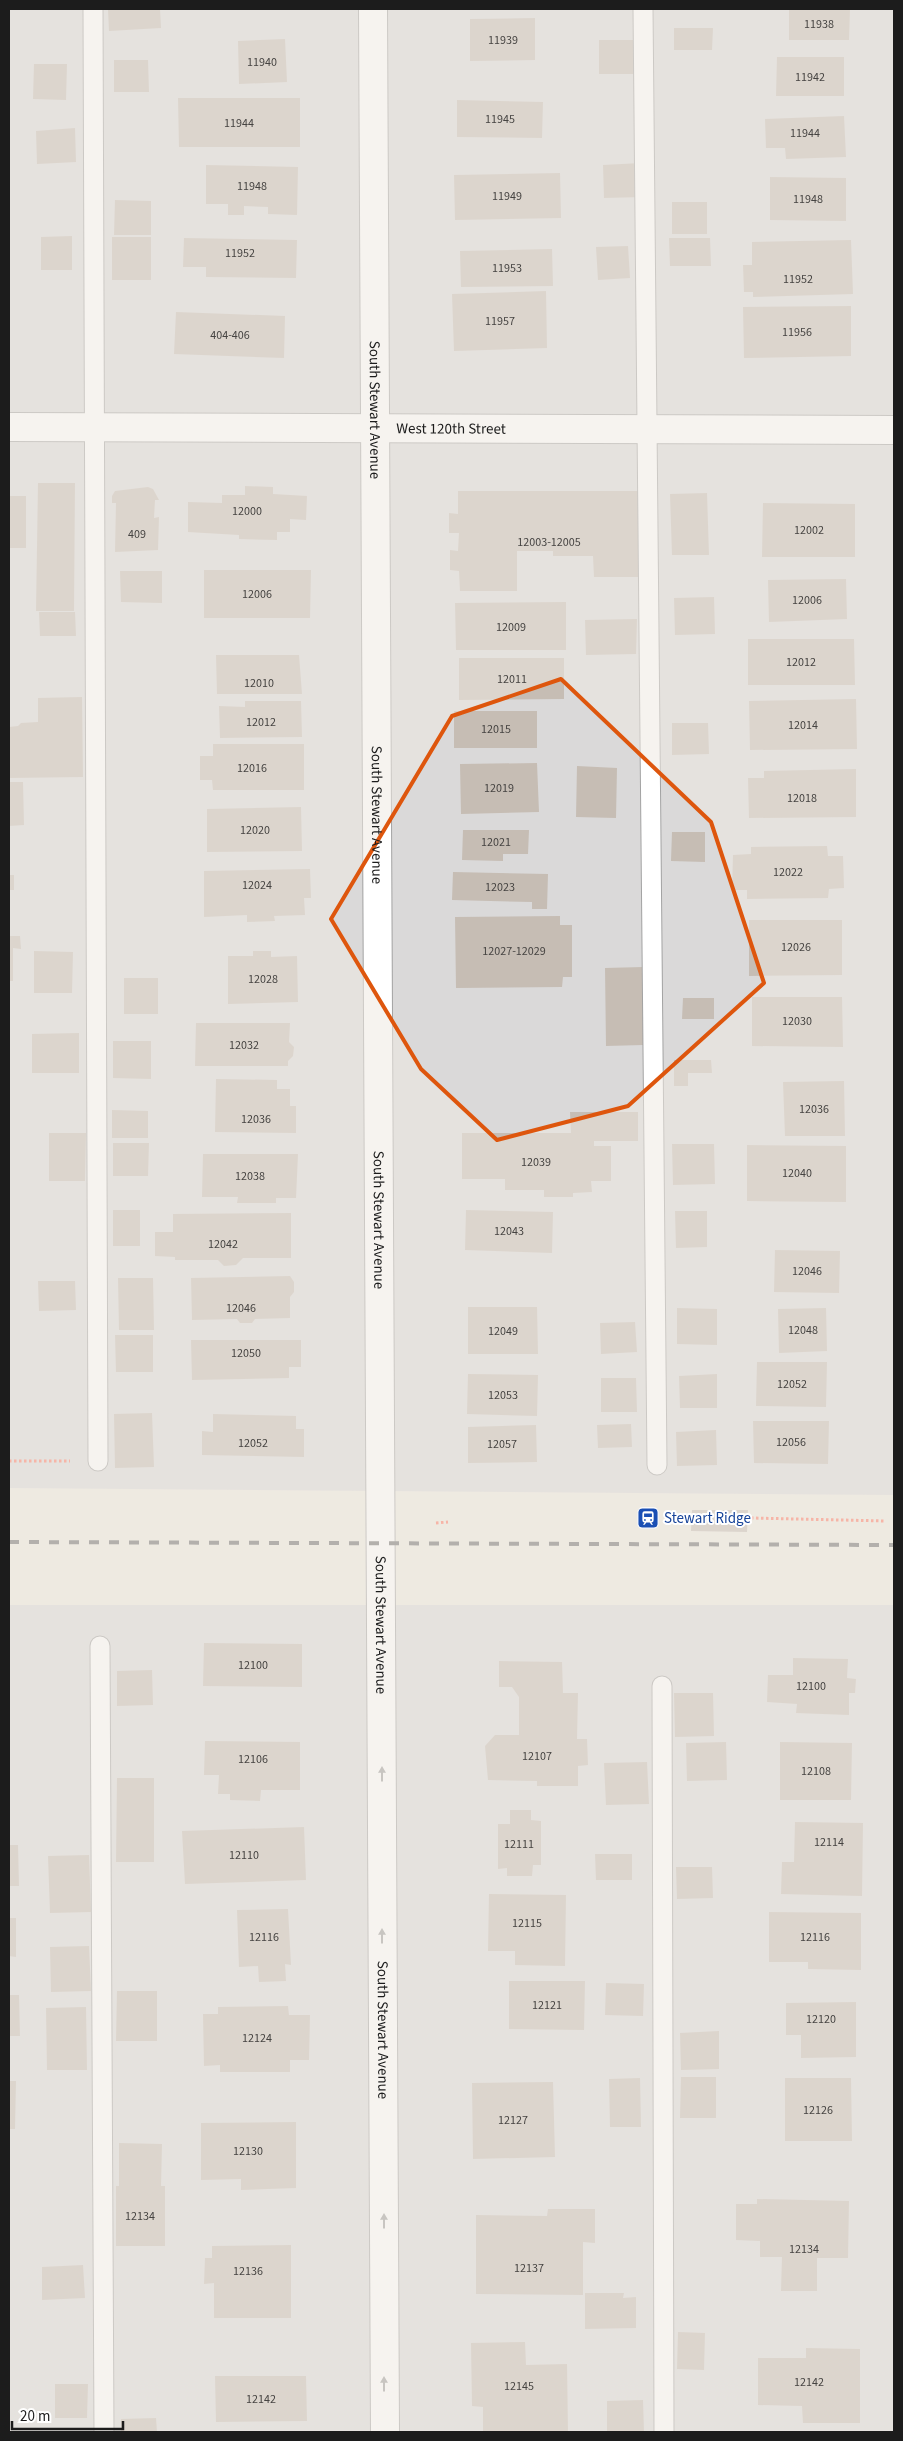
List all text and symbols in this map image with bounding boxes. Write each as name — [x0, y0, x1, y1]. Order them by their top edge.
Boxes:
house number: 11938 — [804, 16, 834, 33]
house number: 11939 — [488, 32, 518, 49]
house number: 11940 — [247, 54, 277, 71]
house number: 11942 — [795, 69, 825, 86]
house number: 11945 — [485, 111, 515, 128]
house number: 11944 — [224, 115, 254, 132]
house number: 11944 — [790, 125, 820, 142]
house number: 11948 — [237, 178, 267, 195]
house number: 11949 — [492, 188, 522, 205]
house number: 11948 — [793, 191, 823, 208]
house number: 11952 — [225, 245, 255, 262]
house number: 11953 — [492, 260, 522, 277]
house number: 11952 — [783, 271, 813, 288]
house number: 11957 — [485, 313, 515, 330]
house number: 11956 — [782, 324, 812, 341]
house number: 404-406 — [210, 327, 250, 344]
street label: South Stewart Avenue — [364, 341, 386, 479]
street label: West 120th Street — [396, 418, 506, 439]
house number: 12000 — [232, 503, 262, 520]
house number: 12002 — [794, 522, 824, 539]
house number: 409 — [128, 526, 146, 543]
house number: 12003-12005 — [517, 534, 581, 551]
house number: 12006 — [242, 586, 272, 603]
house number: 12006 — [792, 592, 822, 609]
house number: 12009 — [496, 619, 526, 636]
house number: 12012 — [786, 654, 816, 671]
house number: 12011 — [497, 671, 527, 688]
house number: 12010 — [244, 675, 274, 692]
house number: 12012 — [246, 714, 276, 731]
house number: 12014 — [788, 717, 818, 734]
house number: 12015 — [481, 721, 511, 738]
street label: South Stewart Avenue — [366, 746, 388, 884]
house number: 12016 — [237, 760, 267, 777]
house number: 12019 — [484, 780, 514, 797]
house number: 12018 — [787, 790, 817, 807]
house number: 12020 — [240, 822, 270, 839]
house number: 12021 — [481, 834, 511, 851]
house number: 12022 — [773, 864, 803, 881]
house number: 12024 — [242, 877, 272, 894]
house number: 12023 — [485, 879, 515, 896]
house number: 12026 — [781, 939, 811, 956]
house number: 12027-12029 — [482, 943, 546, 960]
house number: 12028 — [248, 971, 278, 988]
house number: 12030 — [782, 1013, 812, 1030]
house number: 12032 — [229, 1037, 259, 1054]
house number: 12036 — [799, 1101, 829, 1118]
house number: 12036 — [241, 1111, 271, 1128]
street label: South Stewart Avenue — [368, 1151, 390, 1289]
house number: 12039 — [521, 1154, 551, 1171]
house number: 12040 — [782, 1165, 812, 1182]
house number: 12038 — [235, 1168, 265, 1185]
house number: 12043 — [494, 1223, 524, 1240]
house number: 12042 — [208, 1236, 238, 1253]
house number: 12046 — [792, 1263, 822, 1280]
house number: 12046 — [226, 1300, 256, 1317]
house number: 12048 — [788, 1322, 818, 1339]
house number: 12049 — [488, 1323, 518, 1340]
house number: 12050 — [231, 1345, 261, 1362]
house number: 12052 — [777, 1376, 807, 1393]
house number: 12053 — [488, 1387, 518, 1404]
house number: 12056 — [776, 1434, 806, 1451]
house number: 12052 — [238, 1435, 268, 1452]
house number: 12057 — [487, 1436, 517, 1453]
station icon: Stewart Ridge — [636, 1506, 660, 1530]
place label: Stewart Ridge — [664, 1508, 751, 1529]
street label: South Stewart Avenue — [370, 1556, 392, 1694]
house number: 12100 — [238, 1657, 268, 1674]
house number: 12100 — [796, 1678, 826, 1695]
house number: 12107 — [522, 1748, 552, 1765]
house number: 12106 — [238, 1751, 268, 1768]
house number: 12108 — [801, 1763, 831, 1780]
one-way arrow — [378, 1765, 386, 1781]
house number: 12114 — [814, 1834, 844, 1851]
house number: 12111 — [504, 1836, 534, 1853]
house number: 12110 — [229, 1847, 259, 1864]
house number: 12115 — [512, 1915, 542, 1932]
one-way arrow — [378, 1928, 386, 1944]
house number: 12116 — [249, 1929, 279, 1946]
house number: 12116 — [800, 1929, 830, 1946]
street label: South Stewart Avenue — [372, 1961, 394, 2099]
house number: 12121 — [532, 1997, 562, 2014]
house number: 12120 — [806, 2011, 836, 2028]
house number: 12124 — [242, 2030, 272, 2047]
house number: 12126 — [803, 2102, 833, 2119]
house number: 12127 — [498, 2112, 528, 2129]
house number: 12130 — [233, 2143, 263, 2160]
house number: 12134 — [125, 2208, 155, 2225]
one-way arrow — [380, 2213, 388, 2229]
house number: 12134 — [789, 2241, 819, 2258]
house number: 12137 — [514, 2260, 544, 2277]
house number: 12136 — [233, 2263, 263, 2280]
house number: 12142 — [794, 2374, 824, 2391]
one-way arrow — [380, 2375, 388, 2391]
house number: 12145 — [504, 2378, 534, 2395]
house number: 12142 — [246, 2391, 276, 2408]
scale bar — [12, 2398, 124, 2430]
text: 20 m — [20, 2406, 50, 2427]

